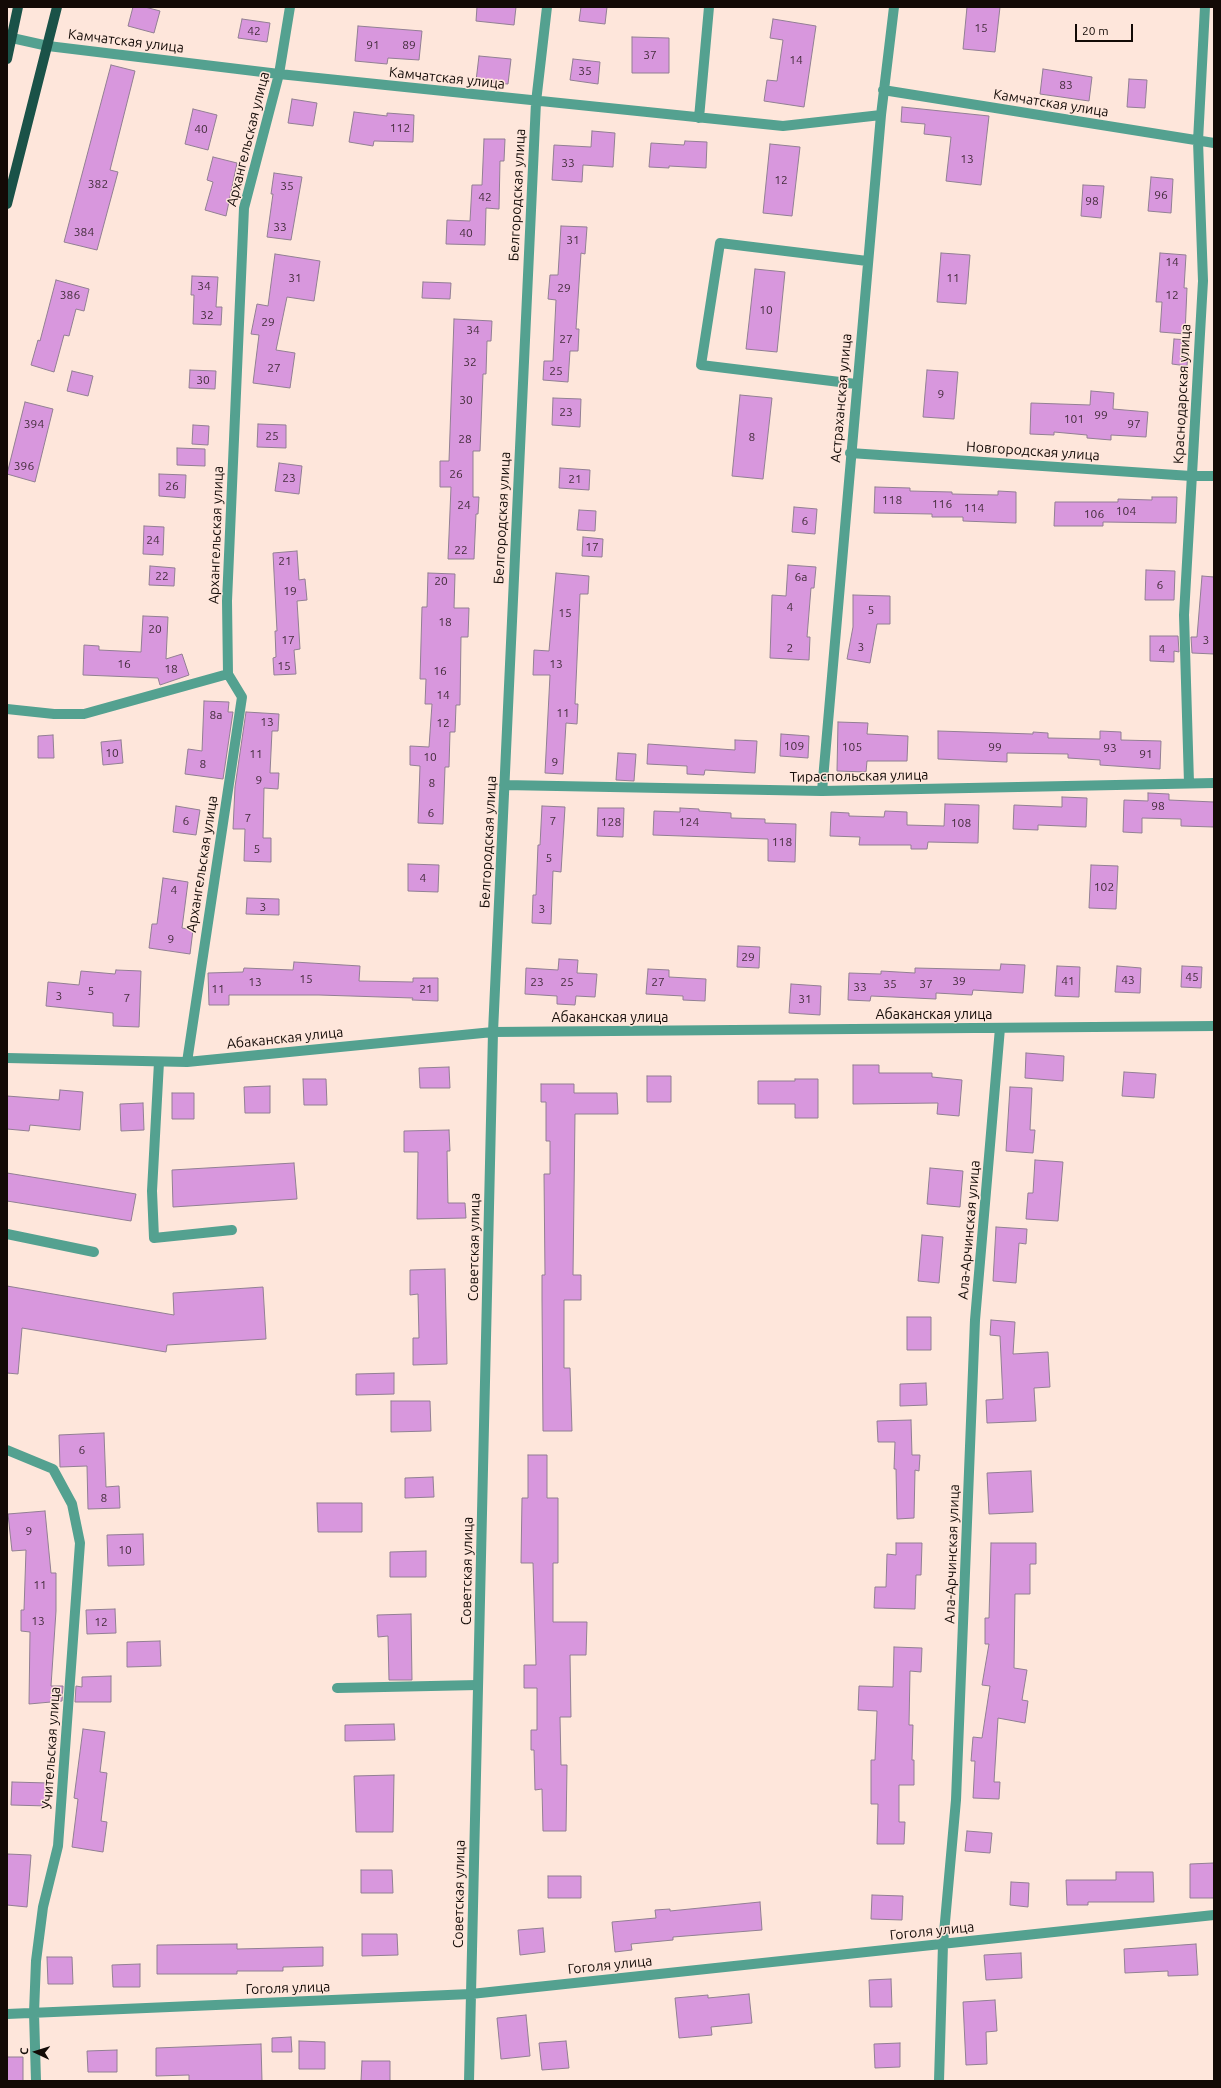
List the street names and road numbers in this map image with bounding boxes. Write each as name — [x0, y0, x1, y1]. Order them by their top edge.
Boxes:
street label: Камчатская улица — [67, 26, 185, 56]
street label: Камчатская улица — [388, 64, 506, 92]
street label: Архангельская улица — [223, 70, 273, 208]
street label: Камчатская улица — [992, 86, 1110, 120]
street label: Белгородская улица — [505, 128, 529, 262]
street label: Краснодарская улица — [1170, 323, 1194, 465]
street label: Астраханская улица — [827, 333, 855, 463]
street label: Новгородская улица — [966, 438, 1100, 464]
street label: Белгородская улица — [490, 451, 514, 585]
street label: Архангельская улица — [205, 466, 227, 604]
street label: Тираспольская улица — [789, 766, 929, 786]
street label: Белгородская улица — [476, 775, 500, 909]
street label: Архангельская улица — [183, 794, 221, 934]
street label: Абаканская улица — [875, 1006, 993, 1022]
street label: Абаканская улица — [551, 1009, 669, 1025]
street label: Абаканская улица — [226, 1024, 344, 1052]
street label: Ала-Арчинская улица — [955, 1160, 983, 1300]
street label: Советская улица — [465, 1193, 483, 1301]
street label: Ала-Арчинская улица — [941, 1484, 963, 1624]
street label: Советская улица — [458, 1517, 476, 1625]
street label: Учительская улица — [38, 1686, 64, 1810]
street label: Советская улица — [450, 1840, 468, 1948]
street label: Гоголя улица — [889, 1918, 975, 1944]
street label: Гоголя улица — [567, 1952, 653, 1978]
street label: Гоголя улица — [245, 1978, 331, 1998]

